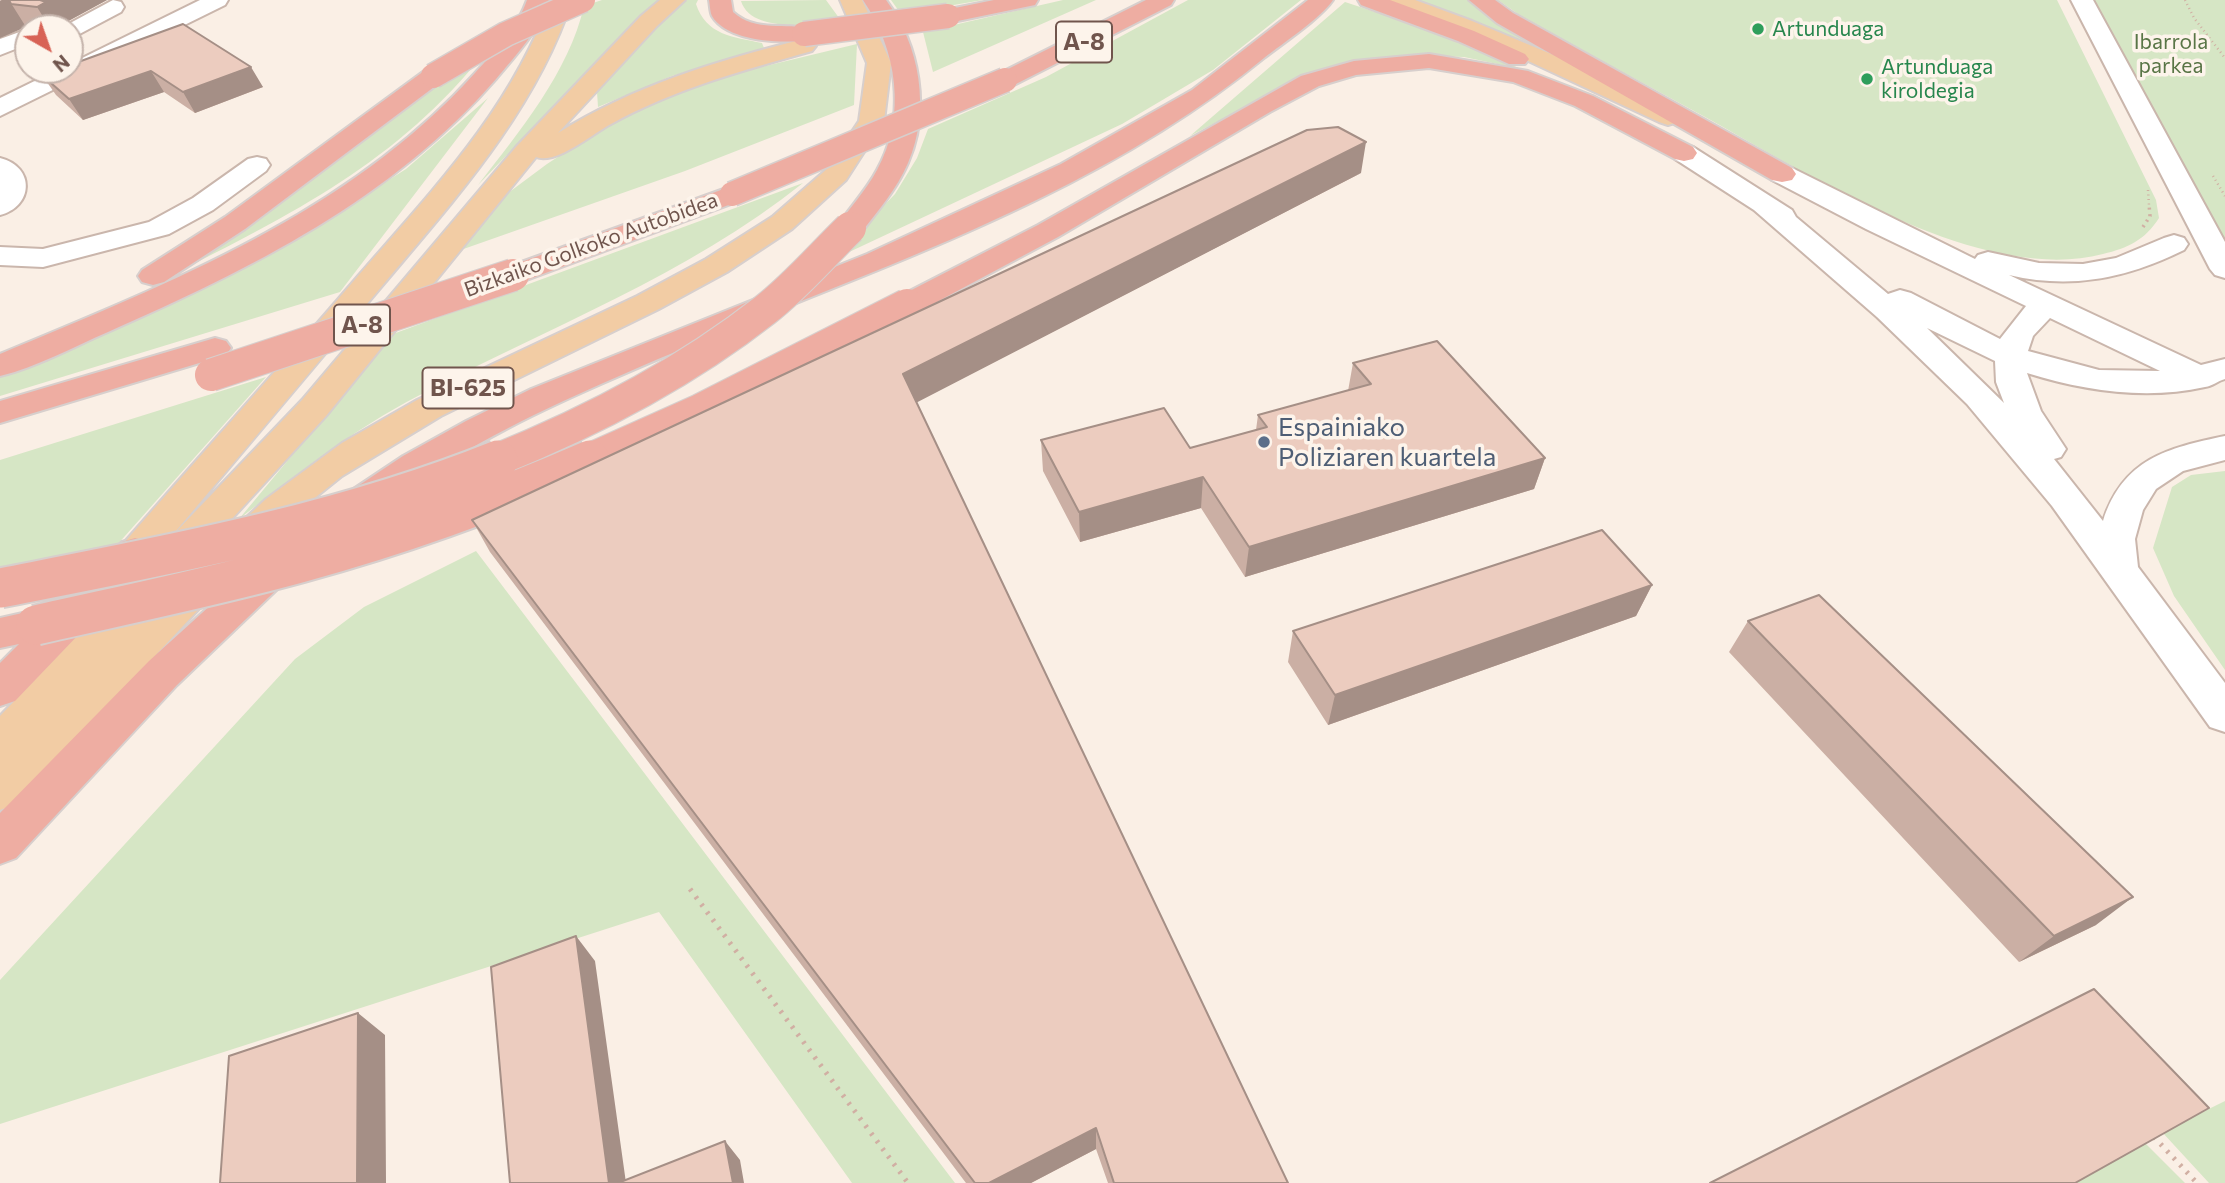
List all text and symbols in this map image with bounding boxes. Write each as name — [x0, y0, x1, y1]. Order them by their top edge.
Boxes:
north arrow — [14, 14, 84, 84]
place label: Artunduaga — [1772, 16, 1884, 42]
marker: Artunduaga — [1750, 21, 1766, 37]
road number: A-8 — [1056, 22, 1112, 62]
park label: Ibarrola parkea — [2134, 29, 2208, 79]
text: N — [49, 51, 74, 77]
place label: Artunduaga kiroldegia — [1881, 54, 1993, 104]
marker: Artunduaga kiroldegia — [1859, 71, 1875, 87]
street label: Bizkaiko Golkoko Autobidea — [461, 187, 721, 303]
road number: A-8 — [334, 304, 390, 346]
road number: BI-625 — [422, 368, 514, 408]
place label: Espainiako Poliziaren kuartela — [1278, 411, 1496, 472]
marker: Espainiako Poliziaren kuartela — [1256, 434, 1272, 450]

